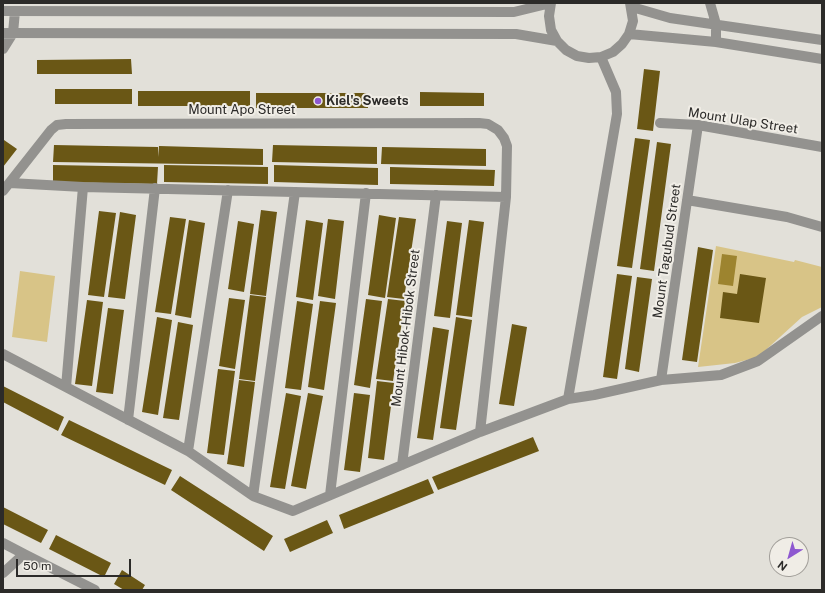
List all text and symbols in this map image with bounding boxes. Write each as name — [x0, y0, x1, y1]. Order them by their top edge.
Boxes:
place label: Kiel's Sweets — [326, 93, 409, 109]
marker: Kiel's Sweets — [313, 96, 323, 106]
street label: Mount Apo Street — [188, 102, 296, 118]
street label: Mount Ulap Street — [687, 105, 799, 137]
street label: Mount Tagubud Street — [650, 183, 684, 319]
street label: Mount Hibok-Hibok Street — [389, 248, 423, 408]
north arrow — [769, 537, 809, 577]
scale bar — [18, 551, 133, 577]
text: N — [775, 558, 789, 573]
text: 50 m — [23, 559, 51, 573]

